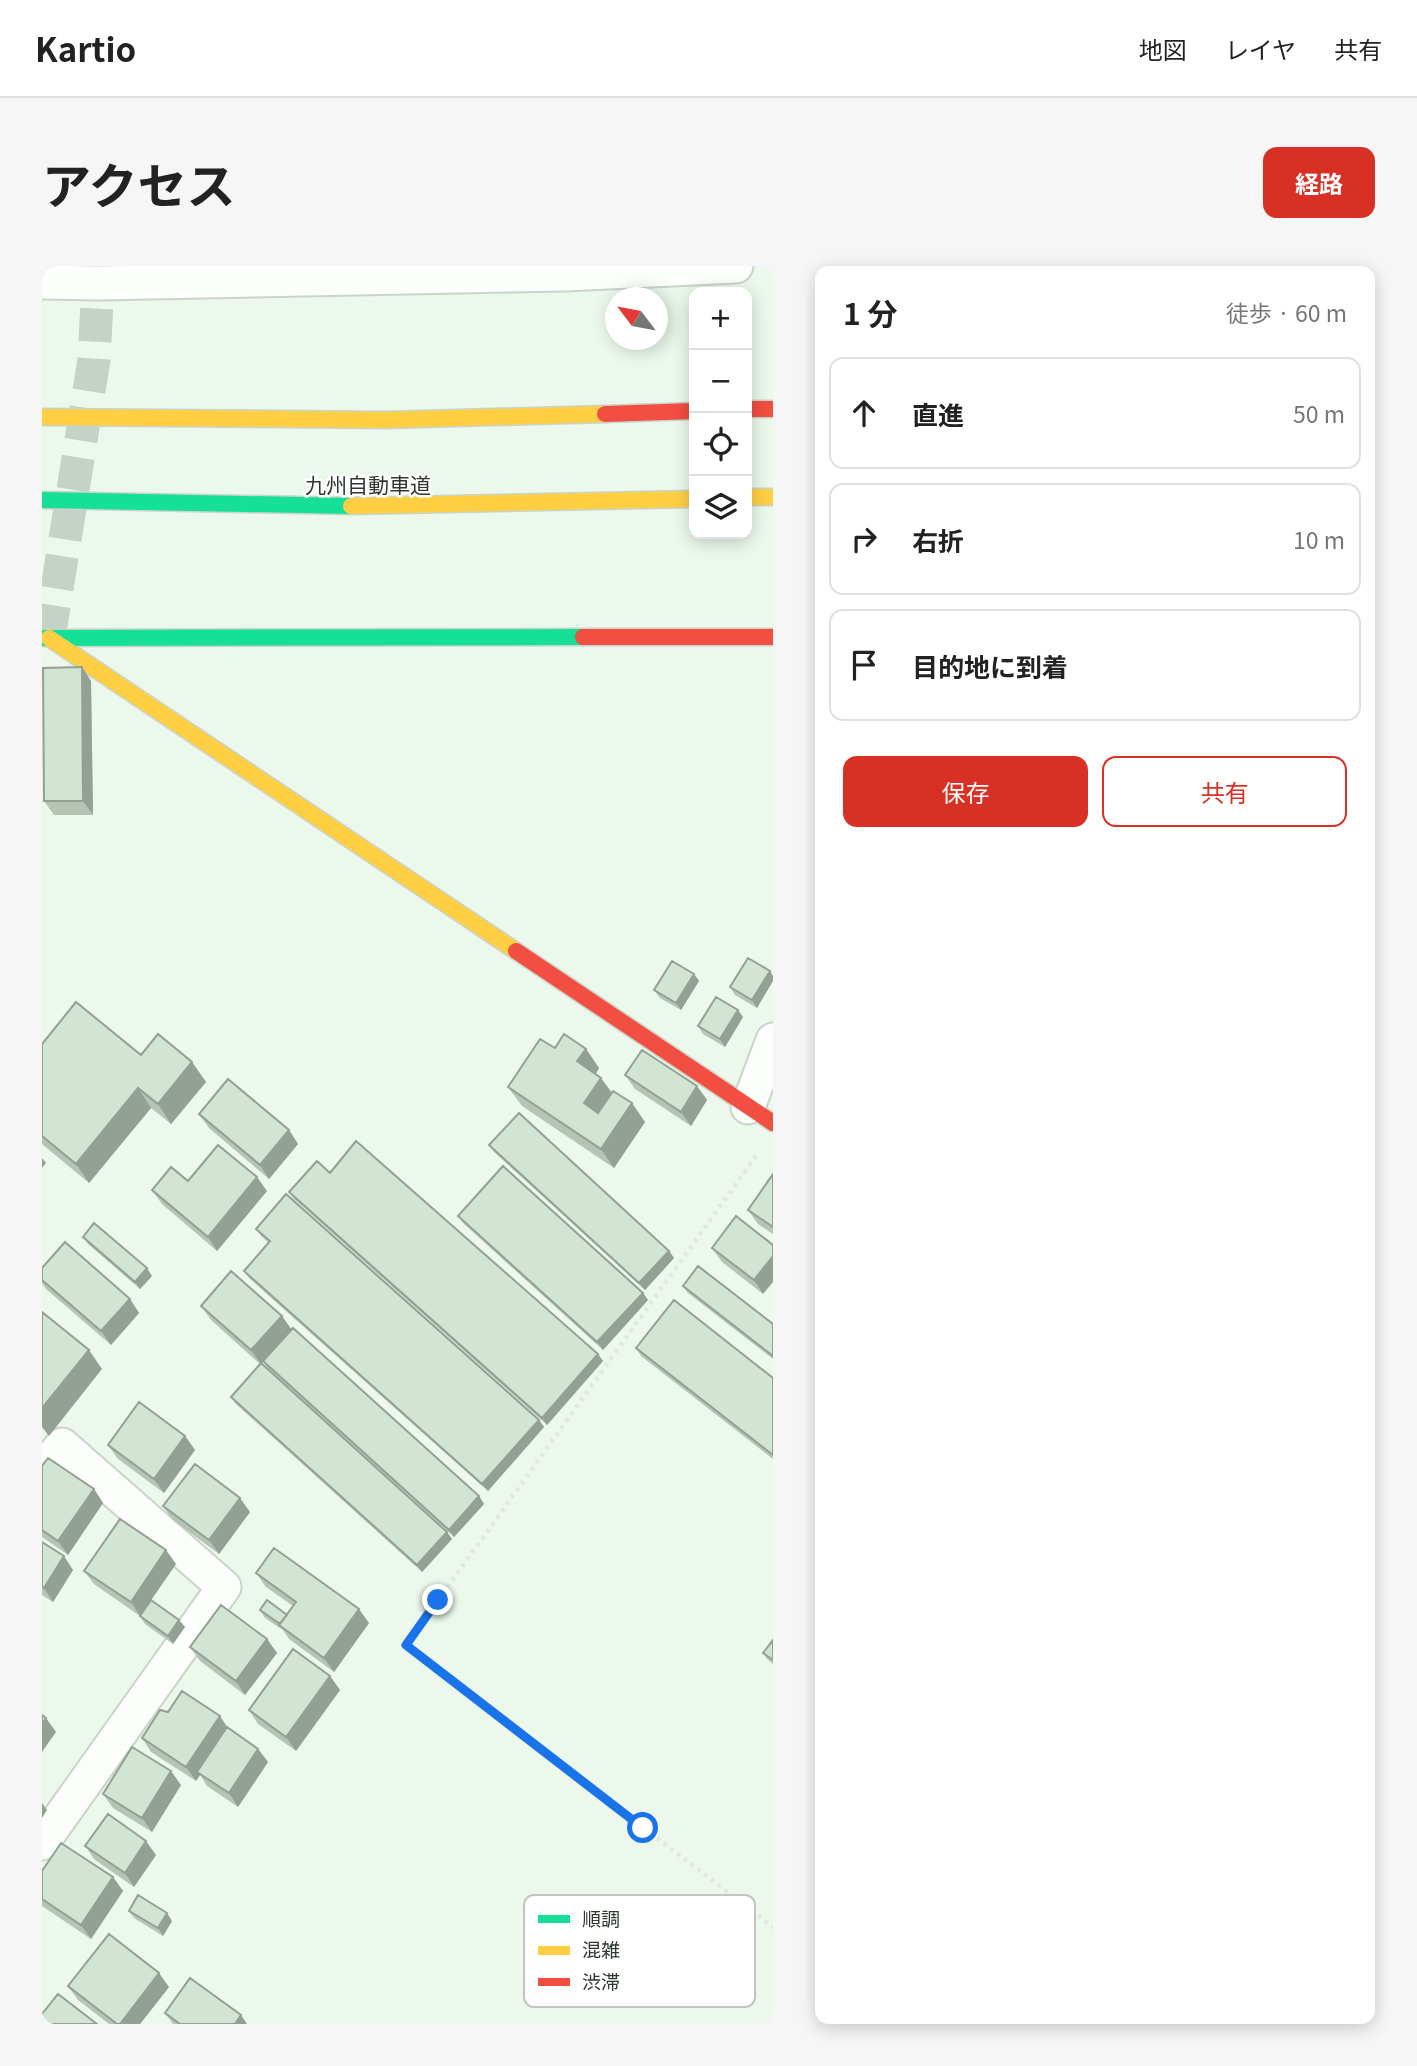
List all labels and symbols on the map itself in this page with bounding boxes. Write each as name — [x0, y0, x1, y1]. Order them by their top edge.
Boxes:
north arrow — [605, 287, 668, 350]
street label: 九州自動車道 — [305, 469, 431, 499]
route end — [422, 1584, 453, 1615]
route start — [627, 1812, 658, 1843]
legend — [524, 1895, 755, 2007]
text: 順調 — [582, 1904, 620, 1931]
text: 混雑 — [582, 1935, 620, 1962]
text: 渋滞 — [582, 1967, 620, 1994]

